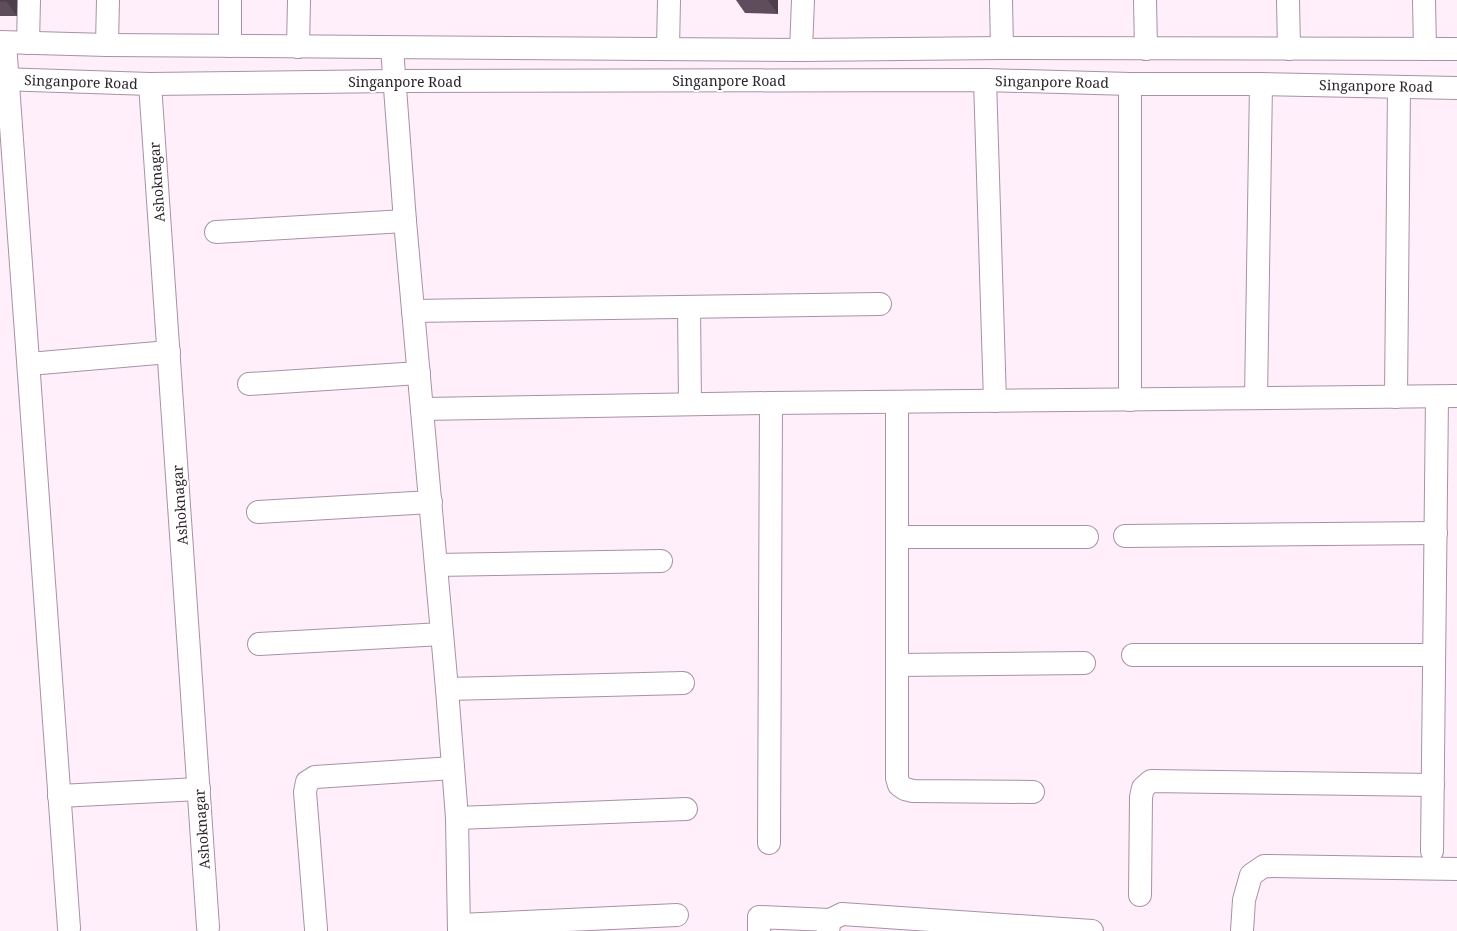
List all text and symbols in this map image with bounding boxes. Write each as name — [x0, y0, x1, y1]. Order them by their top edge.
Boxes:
street label: Singanpore Road — [24, 70, 139, 93]
street label: Singanpore Road — [672, 71, 786, 90]
street label: Singanpore Road — [995, 71, 1109, 92]
street label: Singanpore Road — [348, 72, 462, 91]
street label: Singanpore Road — [1319, 75, 1433, 96]
street label: Ashoknagar — [144, 141, 169, 223]
street label: Ashoknagar — [167, 464, 192, 546]
street label: Ashoknagar — [189, 788, 214, 870]

